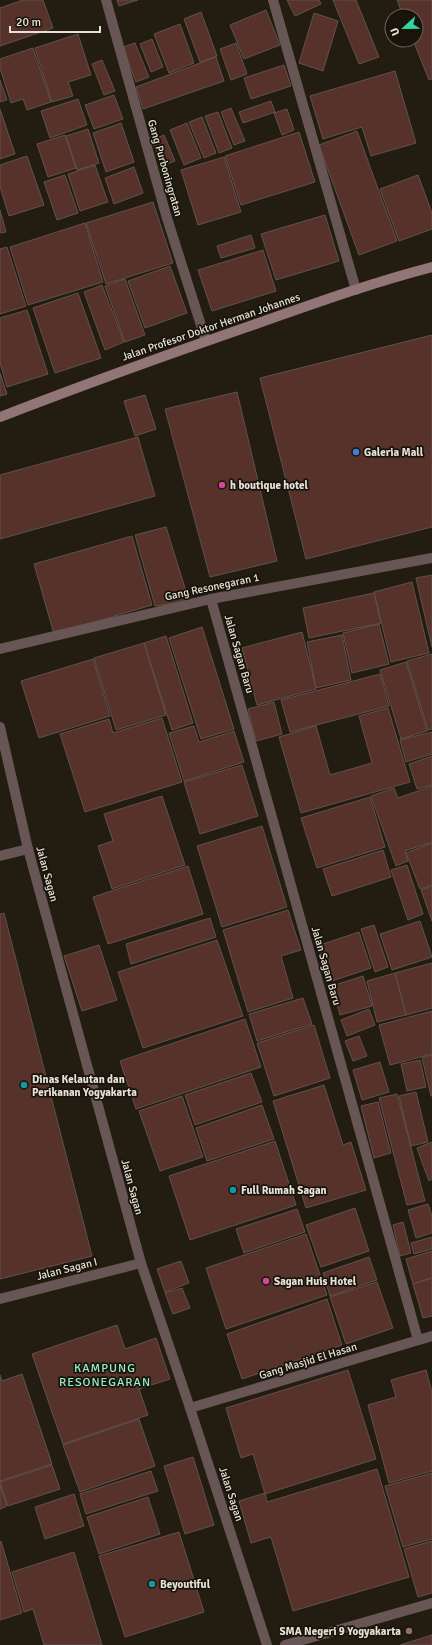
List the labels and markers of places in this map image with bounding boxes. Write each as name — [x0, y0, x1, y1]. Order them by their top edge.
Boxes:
place label: Galeria Mall — [364, 446, 424, 459]
marker: Galeria Mall — [351, 447, 361, 457]
place label: h boutique hotel — [230, 479, 308, 492]
marker: h boutique hotel — [217, 480, 227, 490]
place label: Dinas Kelautan dan Perikanan Yogyakarta — [32, 1073, 137, 1099]
marker: Dinas Kelautan dan Perikanan Yogyakarta — [19, 1080, 29, 1090]
place label: Full Rumah Sagan — [241, 1184, 327, 1197]
marker: Full Rumah Sagan — [228, 1185, 238, 1195]
place label: Sagan Huis Hotel — [274, 1275, 357, 1288]
marker: Sagan Huis Hotel — [261, 1276, 271, 1286]
place label: Beyoutiful — [160, 1578, 211, 1591]
marker: Beyoutiful — [147, 1579, 157, 1589]
place label: SMA Negeri 9 Yogyakarta — [279, 1625, 401, 1638]
marker: SMA Negeri 9 Yogyakarta — [404, 1626, 414, 1636]

